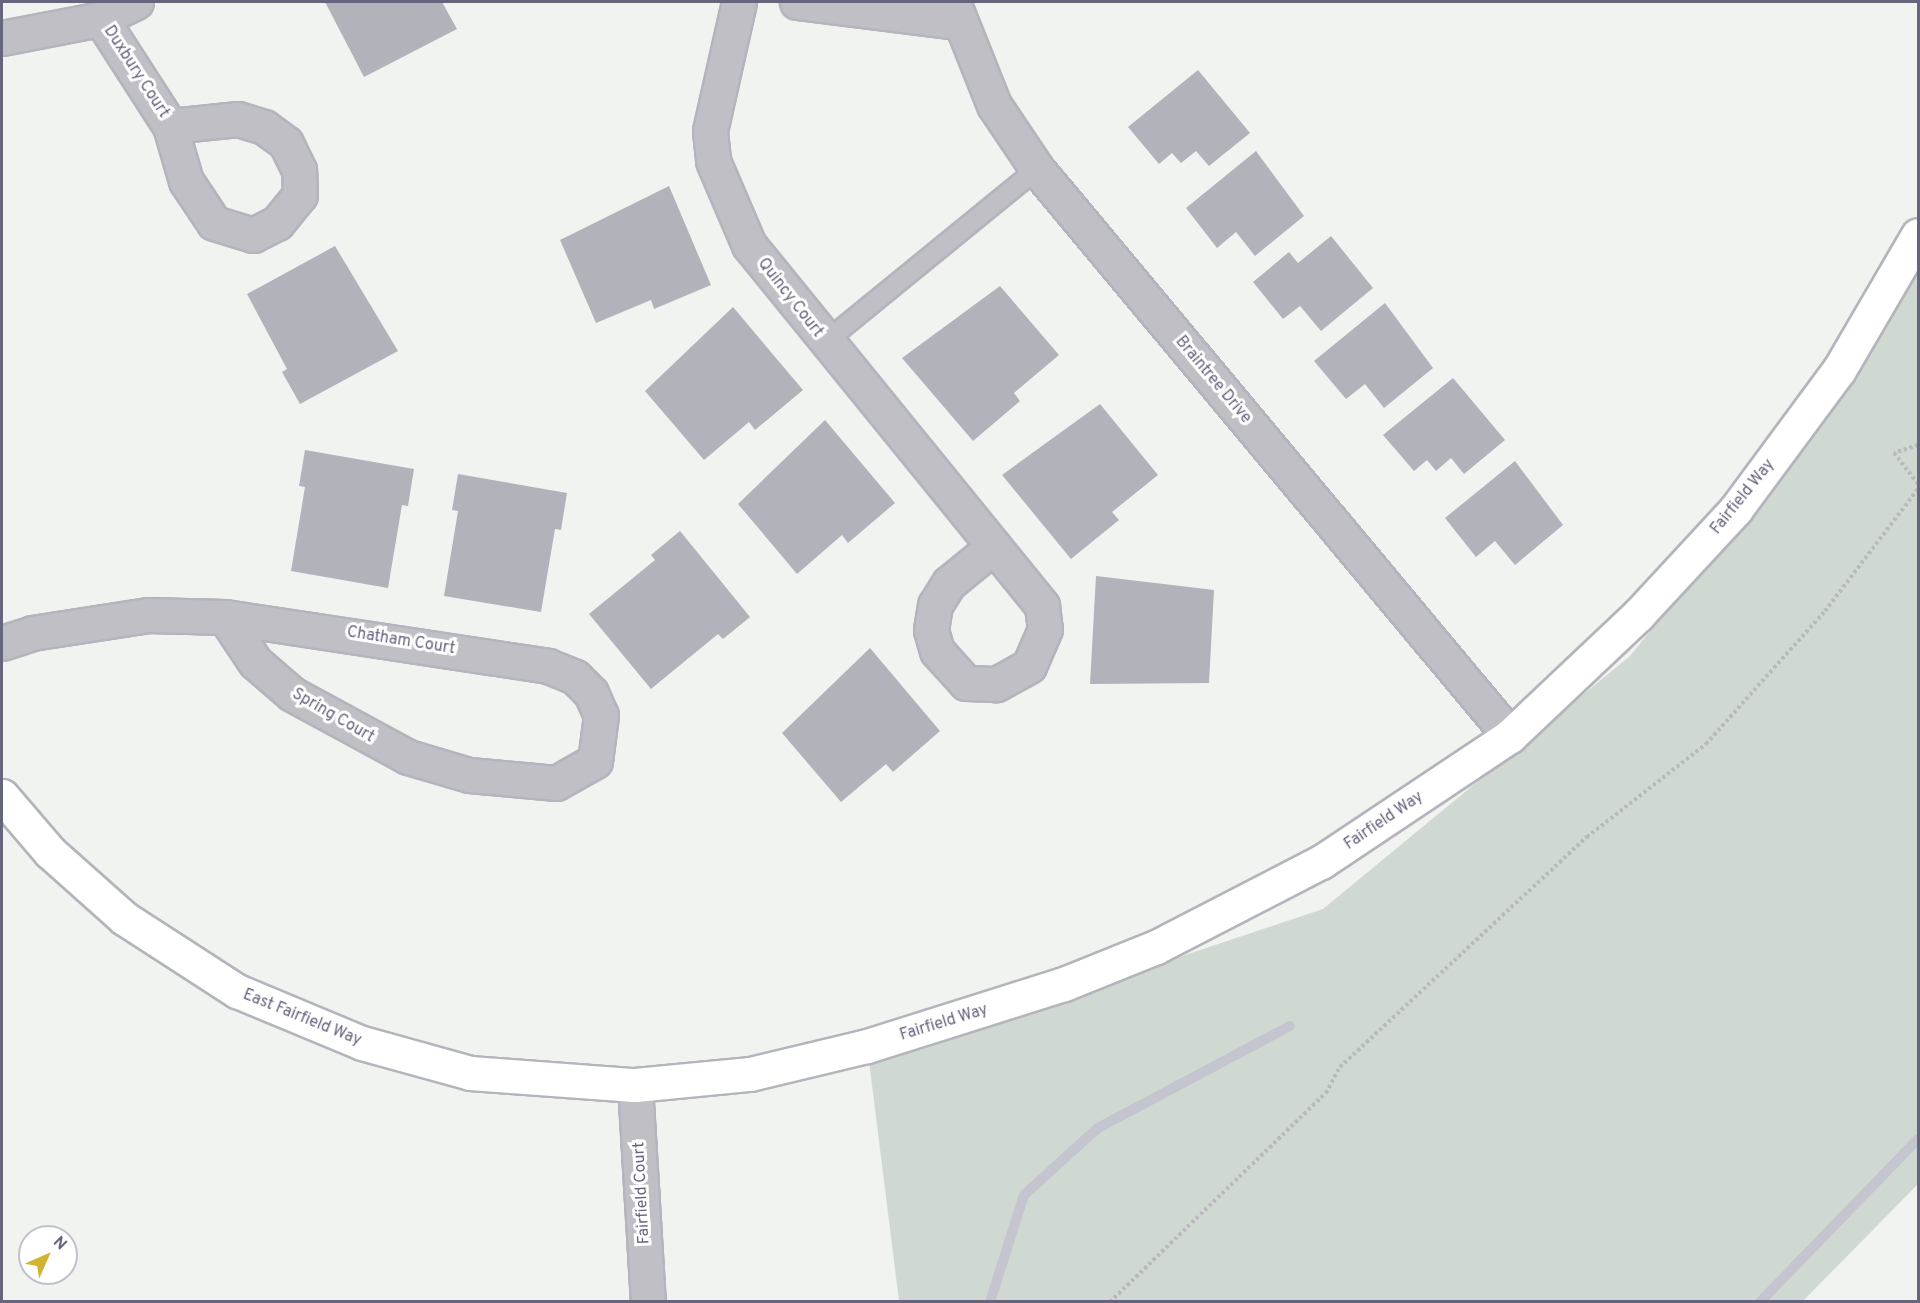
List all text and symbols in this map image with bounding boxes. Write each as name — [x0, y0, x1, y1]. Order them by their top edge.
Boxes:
street label: Duxbury Court — [99, 22, 173, 122]
street label: Quincy Court — [753, 255, 827, 341]
street label: Braintree Drive — [1171, 332, 1255, 428]
street label: Fairfield Way — [1707, 455, 1779, 539]
street label: Chatham Court — [345, 623, 457, 659]
street label: Spring Court — [288, 685, 378, 747]
street label: Fairfield Way — [1341, 787, 1427, 855]
street label: East Fairfield Way — [240, 985, 364, 1051]
street label: Fairfield Way — [898, 1000, 990, 1046]
street label: Fairfield Court — [630, 1141, 654, 1245]
north arrow — [18, 1225, 78, 1285]
text: N — [48, 1233, 70, 1255]

